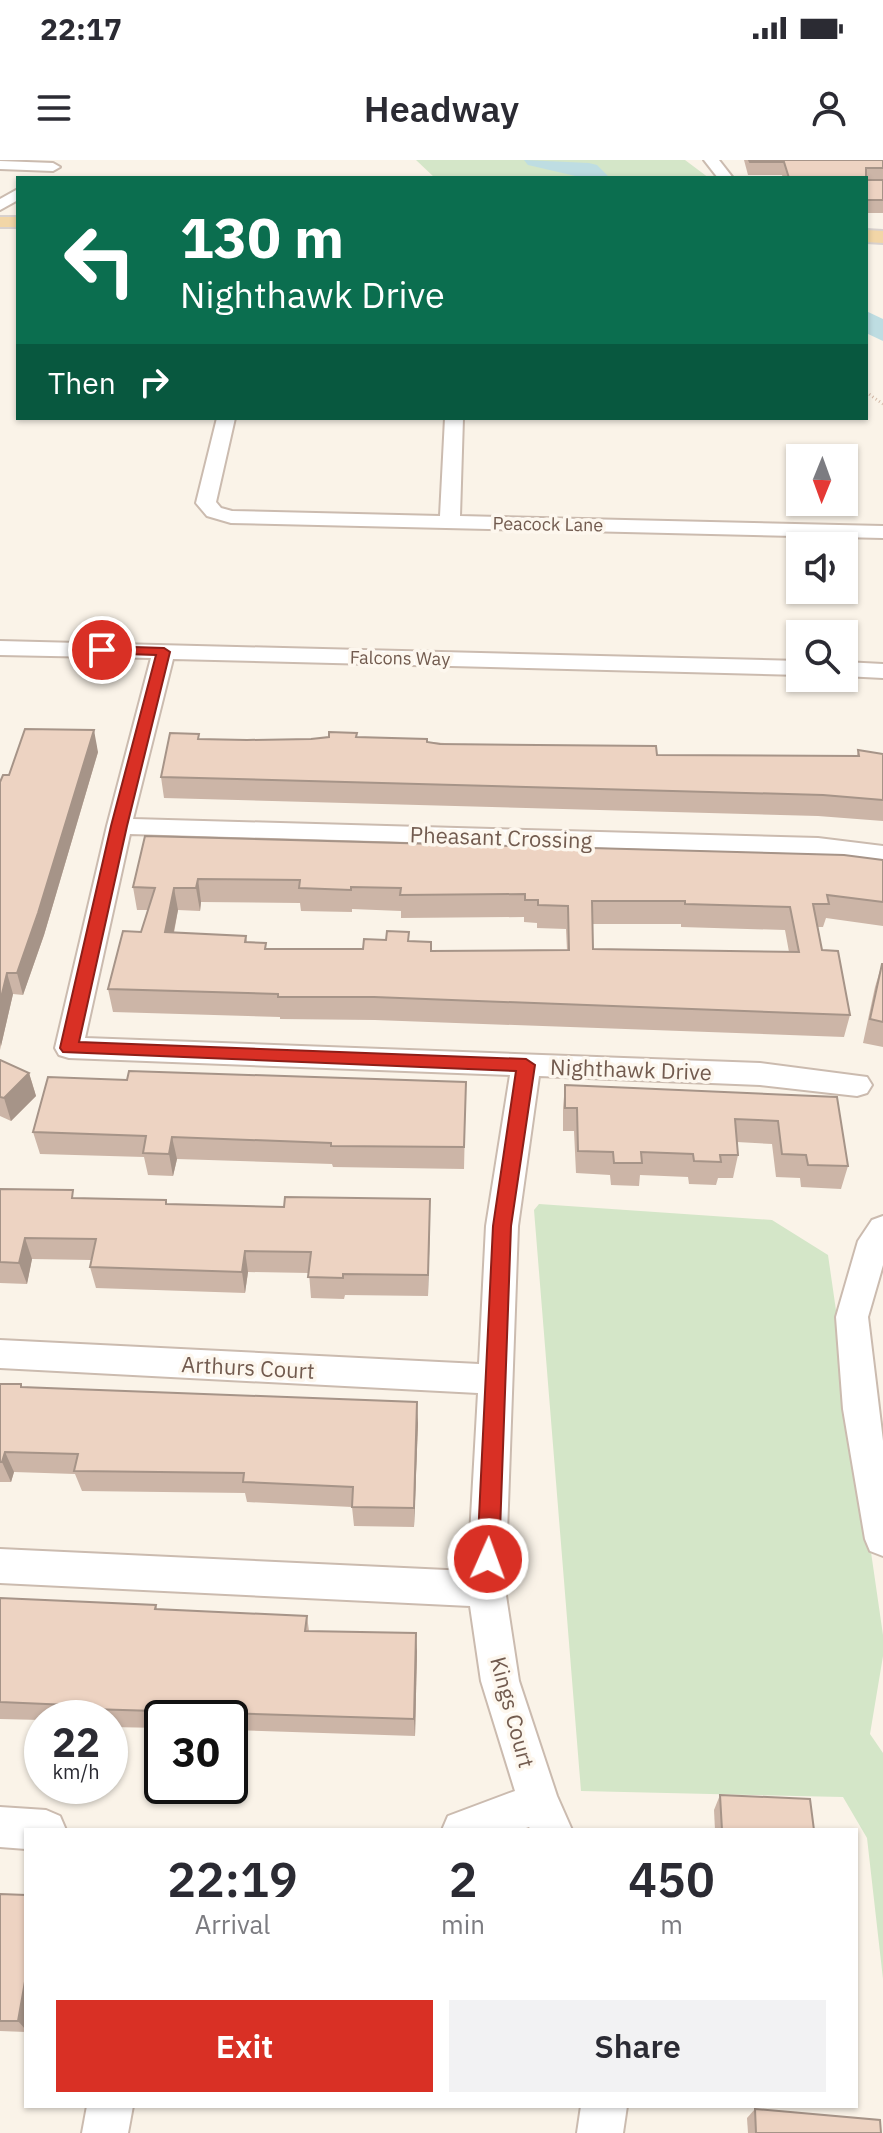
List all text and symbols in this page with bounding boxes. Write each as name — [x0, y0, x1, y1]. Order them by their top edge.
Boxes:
text: 22:17 — [40, 9, 122, 48]
text: Headway — [364, 85, 519, 132]
icon: menu — [32, 86, 76, 130]
icon: person — [807, 86, 851, 130]
text: 130 m — [180, 201, 344, 273]
icon: left — [48, 208, 152, 312]
text: Nighthawk Drive — [180, 271, 445, 318]
icon: right — [132, 360, 176, 404]
text: Then — [48, 363, 116, 402]
north arrow — [786, 444, 858, 516]
map controls — [786, 444, 858, 692]
street label: Peacock Lane — [493, 512, 604, 536]
button: sound — [786, 532, 858, 604]
pin — [68, 616, 136, 684]
button: search — [786, 620, 858, 692]
icon: arrive — [80, 628, 124, 672]
street label: Falcons Way — [350, 646, 450, 670]
street label: Pheasant Crossing — [409, 819, 593, 855]
street label: Nighthawk Drive — [550, 1052, 712, 1086]
street label: Arthurs Court — [181, 1349, 315, 1385]
position arrow — [446, 1517, 530, 1601]
street label: Kings Court — [484, 1653, 542, 1771]
speed limit sign: 30 — [144, 1700, 248, 1804]
text: 22 — [52, 1716, 100, 1768]
text: km/h — [52, 1758, 100, 1785]
text: 22:19 — [167, 1848, 298, 1910]
text: 2 — [449, 1848, 477, 1910]
text: 450 — [628, 1848, 715, 1910]
text: Arrival — [195, 1907, 270, 1941]
text: min — [441, 1907, 485, 1941]
text: m — [660, 1907, 683, 1941]
button: Exit — [56, 2000, 433, 2092]
button: Share — [449, 2000, 826, 2092]

